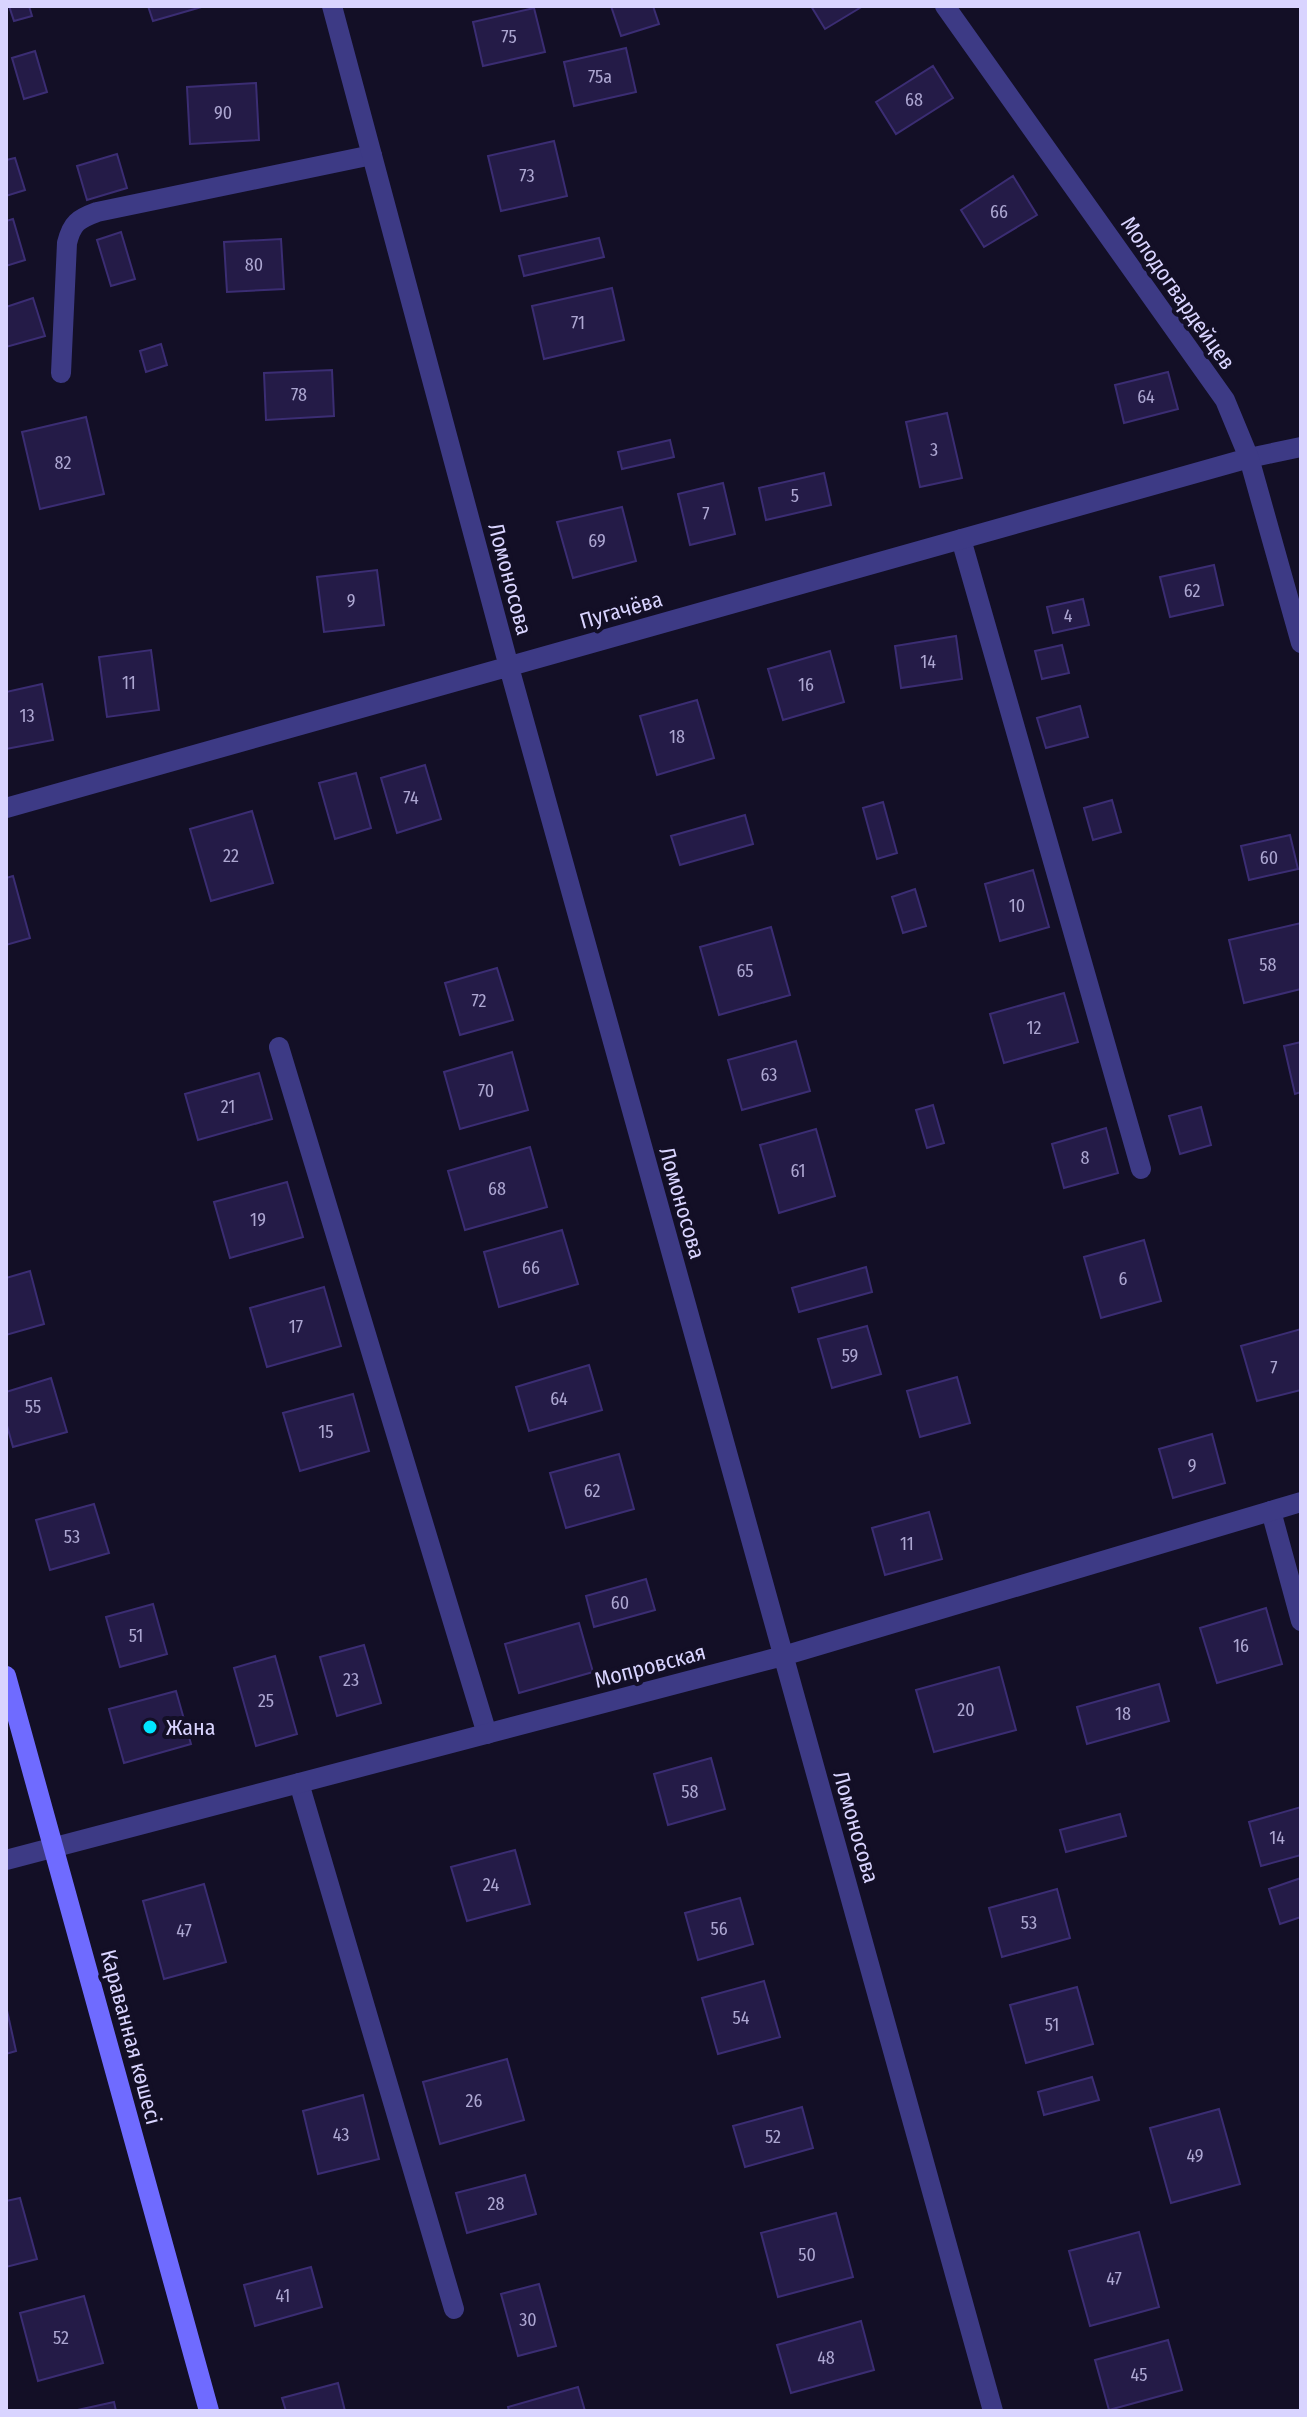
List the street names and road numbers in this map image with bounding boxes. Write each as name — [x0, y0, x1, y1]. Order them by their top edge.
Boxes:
street label: Молодогвардейцев — [1115, 211, 1241, 375]
street label: Ломоносова — [482, 520, 538, 638]
street label: Пугачёва — [576, 585, 666, 635]
street label: Ломоносова — [653, 1144, 711, 1262]
street label: Мопровская — [591, 1638, 709, 1694]
street label: Ломоносова — [827, 1768, 885, 1886]
street label: Караванная көшесі — [95, 1947, 167, 2127]

